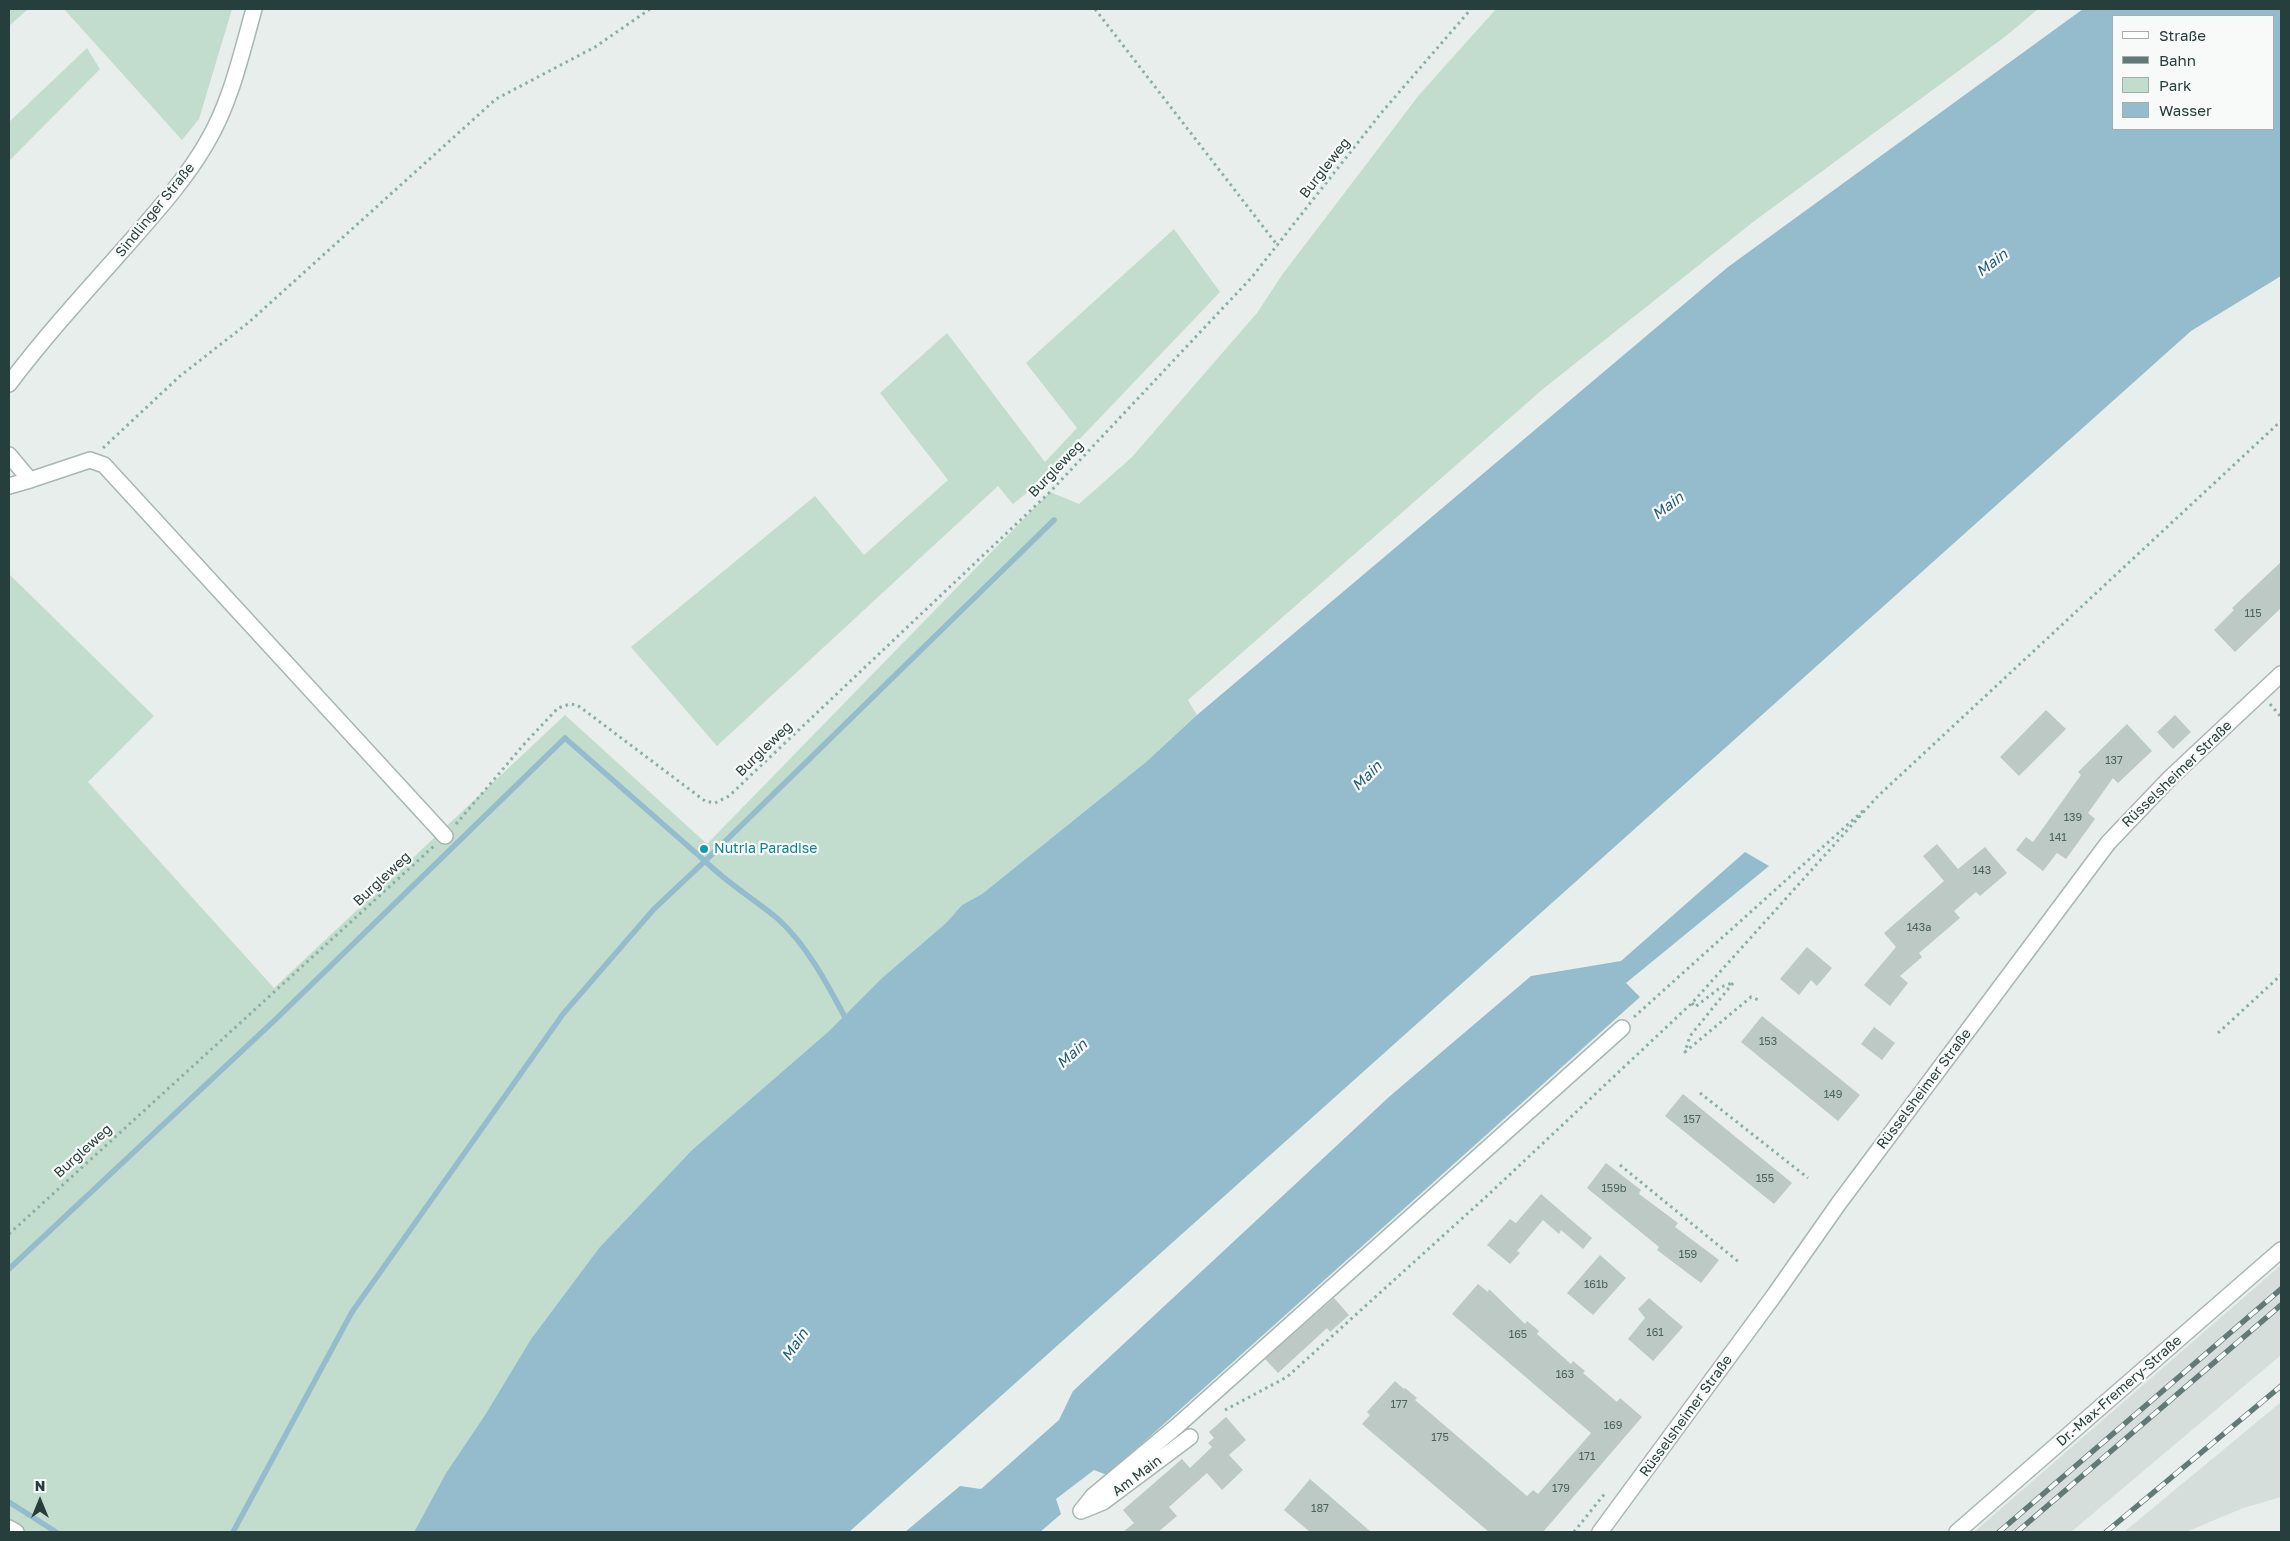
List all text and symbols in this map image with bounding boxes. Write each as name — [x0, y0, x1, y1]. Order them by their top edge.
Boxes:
legend — [2112, 15, 2275, 130]
text: Straße — [2159, 26, 2206, 44]
text: Bahn — [2159, 51, 2196, 69]
text: Park — [2159, 76, 2191, 94]
text: Wasser — [2159, 101, 2212, 119]
street label: Burgleweg — [1296, 134, 1354, 202]
street label: Sindlinger Straße — [112, 160, 198, 260]
water label: Main — [1973, 245, 2011, 281]
street label: Burgleweg — [1025, 437, 1087, 501]
water label: Main — [1649, 488, 1687, 524]
house number: 115 — [2244, 607, 2262, 621]
street label: Rüsselsheimer Straße — [2119, 717, 2235, 831]
street label: Burgleweg — [732, 718, 796, 780]
house number: 137 — [2105, 754, 2123, 768]
water label: Main — [1348, 758, 1386, 794]
house number: 139 — [2064, 811, 2082, 825]
house number: 141 — [2049, 831, 2067, 845]
place label: Nutria Paradise — [714, 841, 817, 857]
marker: Nutria Paradise — [698, 843, 710, 855]
street label: Burgleweg — [350, 848, 414, 910]
house number: 143 — [1973, 864, 1991, 878]
house number: 143a — [1907, 921, 1931, 935]
street label: Rüsselsheimer Straße — [1873, 1026, 1975, 1152]
house number: 153 — [1759, 1035, 1777, 1049]
water label: Main — [1053, 1036, 1091, 1072]
house number: 149 — [1824, 1088, 1842, 1102]
house number: 157 — [1683, 1113, 1701, 1127]
street label: Burgleweg — [51, 1121, 115, 1181]
house number: 155 — [1756, 1172, 1774, 1186]
house number: 159b — [1601, 1182, 1627, 1196]
house number: 159 — [1679, 1248, 1697, 1262]
house number: 161b — [1584, 1278, 1608, 1292]
water label: Main — [778, 1326, 812, 1364]
house number: 161 — [1646, 1326, 1664, 1340]
house number: 165 — [1509, 1328, 1527, 1342]
street label: Dr.-Max-Fremery-Straße — [2053, 1332, 2185, 1450]
street label: Rüsselsheimer Straße — [1636, 1352, 1736, 1480]
house number: 163 — [1556, 1368, 1574, 1382]
house number: 177 — [1391, 1398, 1407, 1412]
house number: 169 — [1604, 1419, 1622, 1433]
house number: 175 — [1431, 1431, 1449, 1445]
house number: 171 — [1579, 1450, 1595, 1464]
street label: Am Main — [1109, 1452, 1165, 1500]
north arrow — [15, 1476, 65, 1526]
text: N — [35, 1477, 45, 1494]
house number: 179 — [1552, 1482, 1570, 1496]
house number: 187 — [1311, 1502, 1329, 1516]

